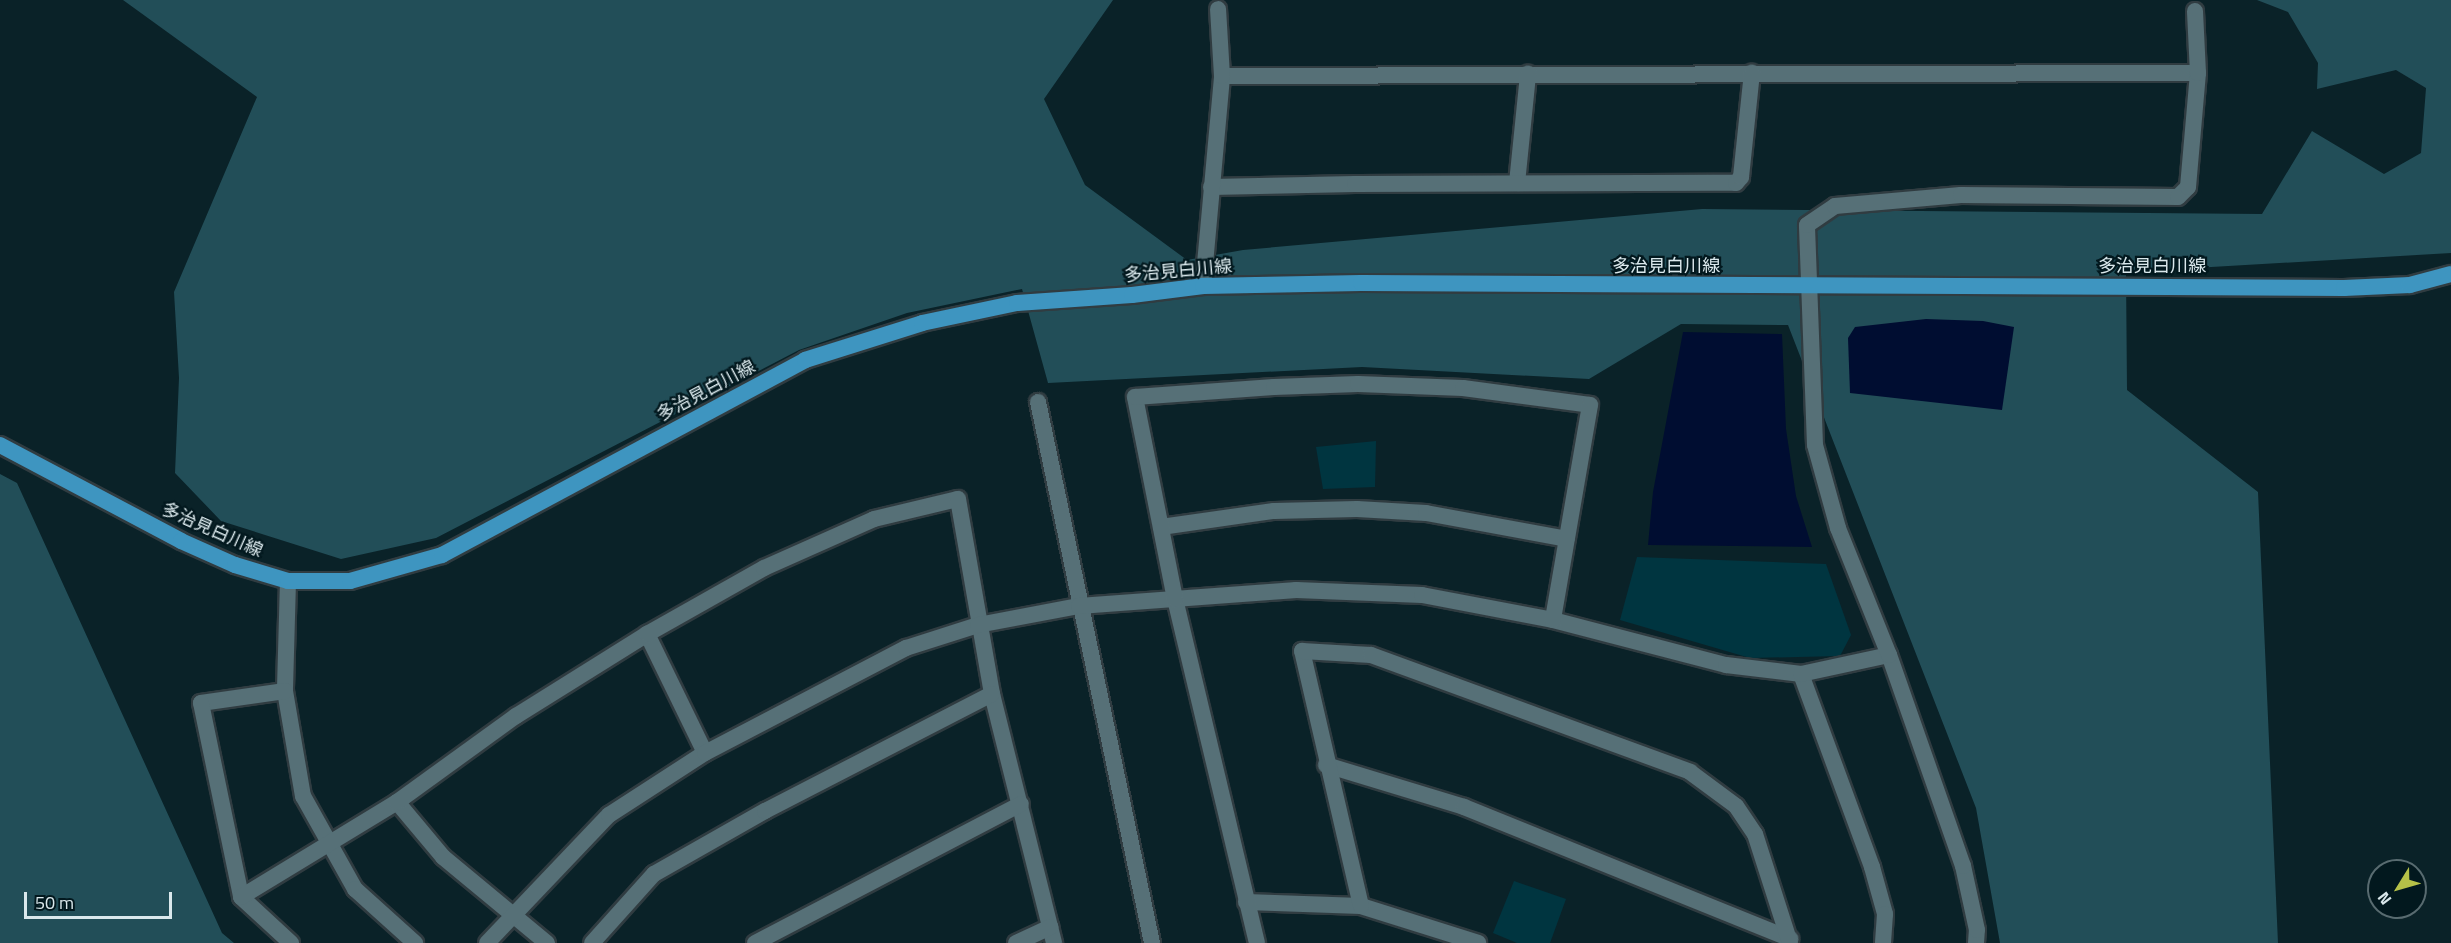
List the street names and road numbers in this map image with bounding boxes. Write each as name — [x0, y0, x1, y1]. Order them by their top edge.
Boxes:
street label: 多治見白川線 — [1612, 255, 1720, 277]
street label: 多治見白川線 — [2098, 255, 2206, 277]
street label: 多治見白川線 — [1123, 256, 1233, 286]
street label: 多治見白川線 — [653, 356, 759, 426]
street label: 多治見白川線 — [158, 498, 266, 562]

